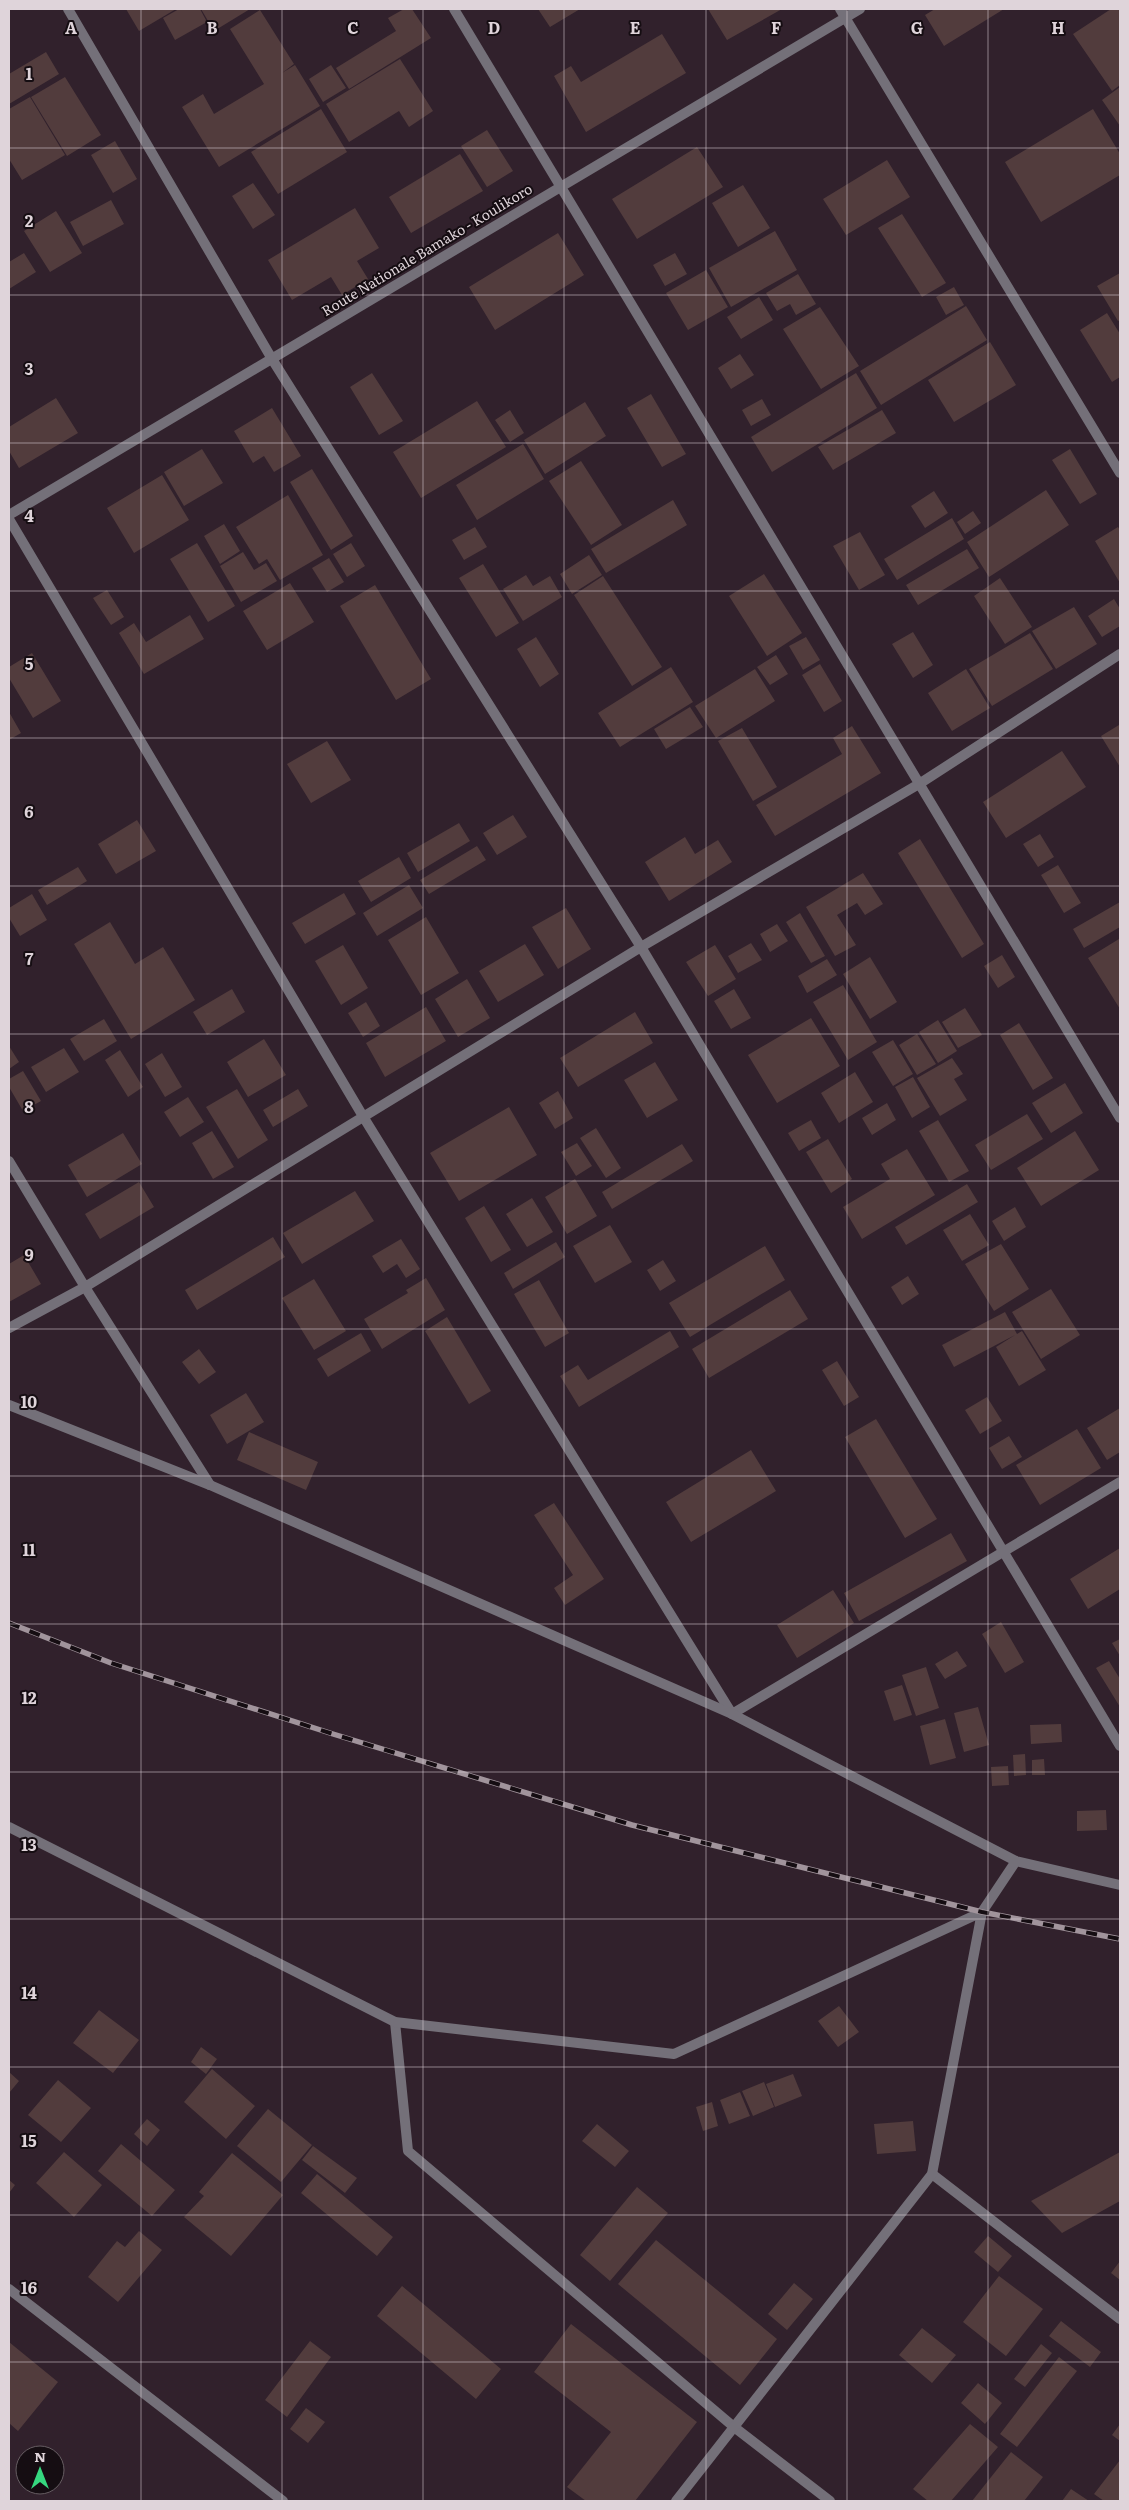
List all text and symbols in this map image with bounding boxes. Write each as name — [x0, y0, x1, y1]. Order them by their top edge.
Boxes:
text: A — [65, 15, 77, 39]
text: B — [206, 15, 218, 39]
text: C — [347, 15, 359, 39]
text: D — [488, 15, 500, 39]
text: E — [630, 15, 641, 39]
text: F — [771, 15, 781, 39]
text: G — [911, 15, 923, 39]
text: H — [1051, 15, 1065, 39]
text: 1 — [26, 61, 33, 85]
street label: Route Nationale Bamako - Koulikoro — [317, 178, 536, 320]
text: 2 — [25, 208, 34, 232]
text: 3 — [25, 356, 34, 380]
text: 4 — [24, 503, 34, 527]
text: 5 — [25, 651, 34, 675]
text: 6 — [24, 799, 34, 823]
text: 7 — [25, 946, 34, 970]
text: 8 — [24, 1094, 34, 1118]
text: 9 — [24, 1242, 34, 1266]
text: 10 — [21, 1389, 37, 1413]
text: 11 — [22, 1537, 36, 1561]
text: 12 — [21, 1685, 37, 1709]
text: 13 — [21, 1832, 37, 1856]
text: 14 — [21, 1980, 37, 2004]
text: 15 — [21, 2128, 37, 2152]
text: 16 — [21, 2275, 37, 2299]
north arrow — [15, 2445, 65, 2495]
text: N — [34, 2446, 46, 2466]

